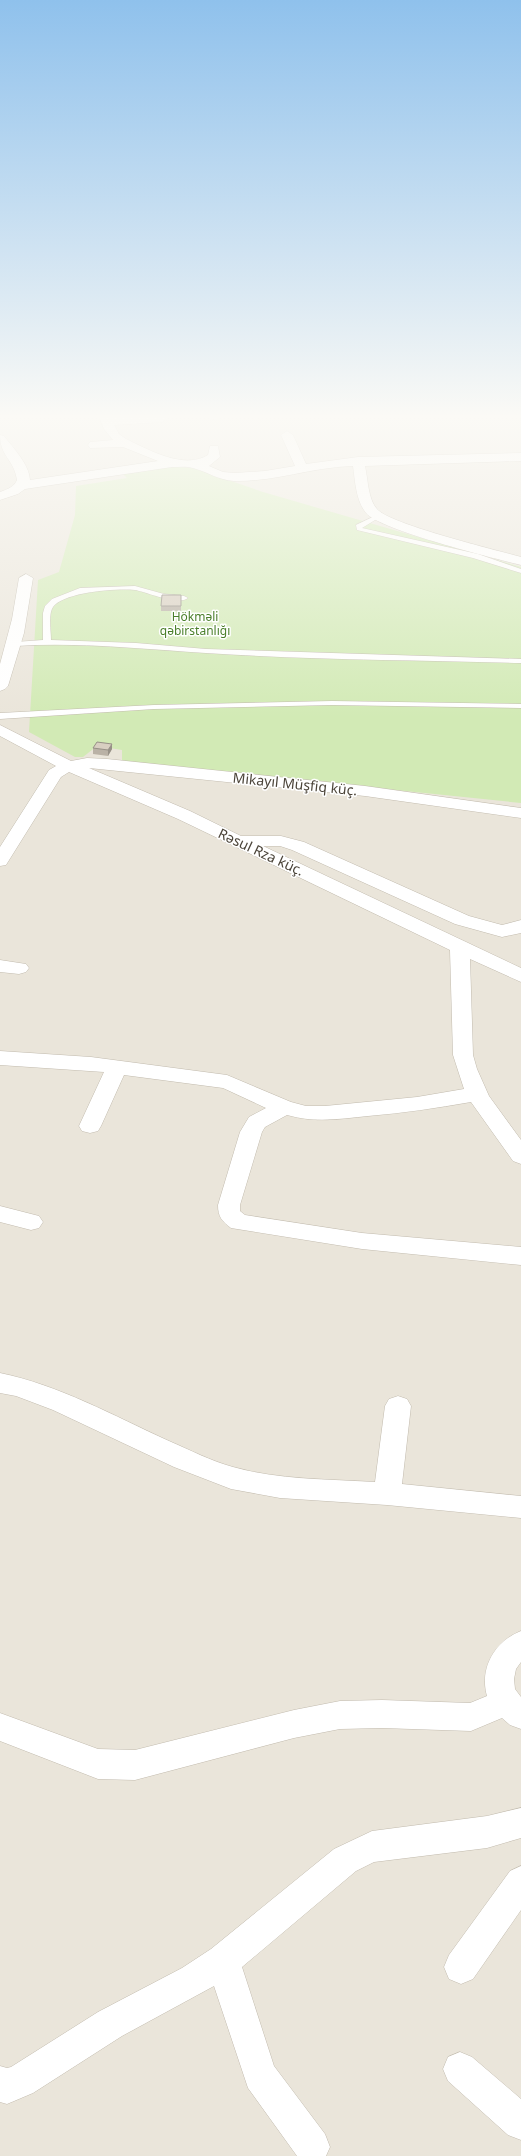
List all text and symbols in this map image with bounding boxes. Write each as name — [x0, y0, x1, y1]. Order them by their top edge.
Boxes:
park label: Hökməli qəbirstanlığı — [160, 608, 230, 639]
street label: Mikayıl Müşfiq küç. — [232, 768, 358, 799]
street label: Rəsul Rza küç. — [215, 823, 307, 880]

